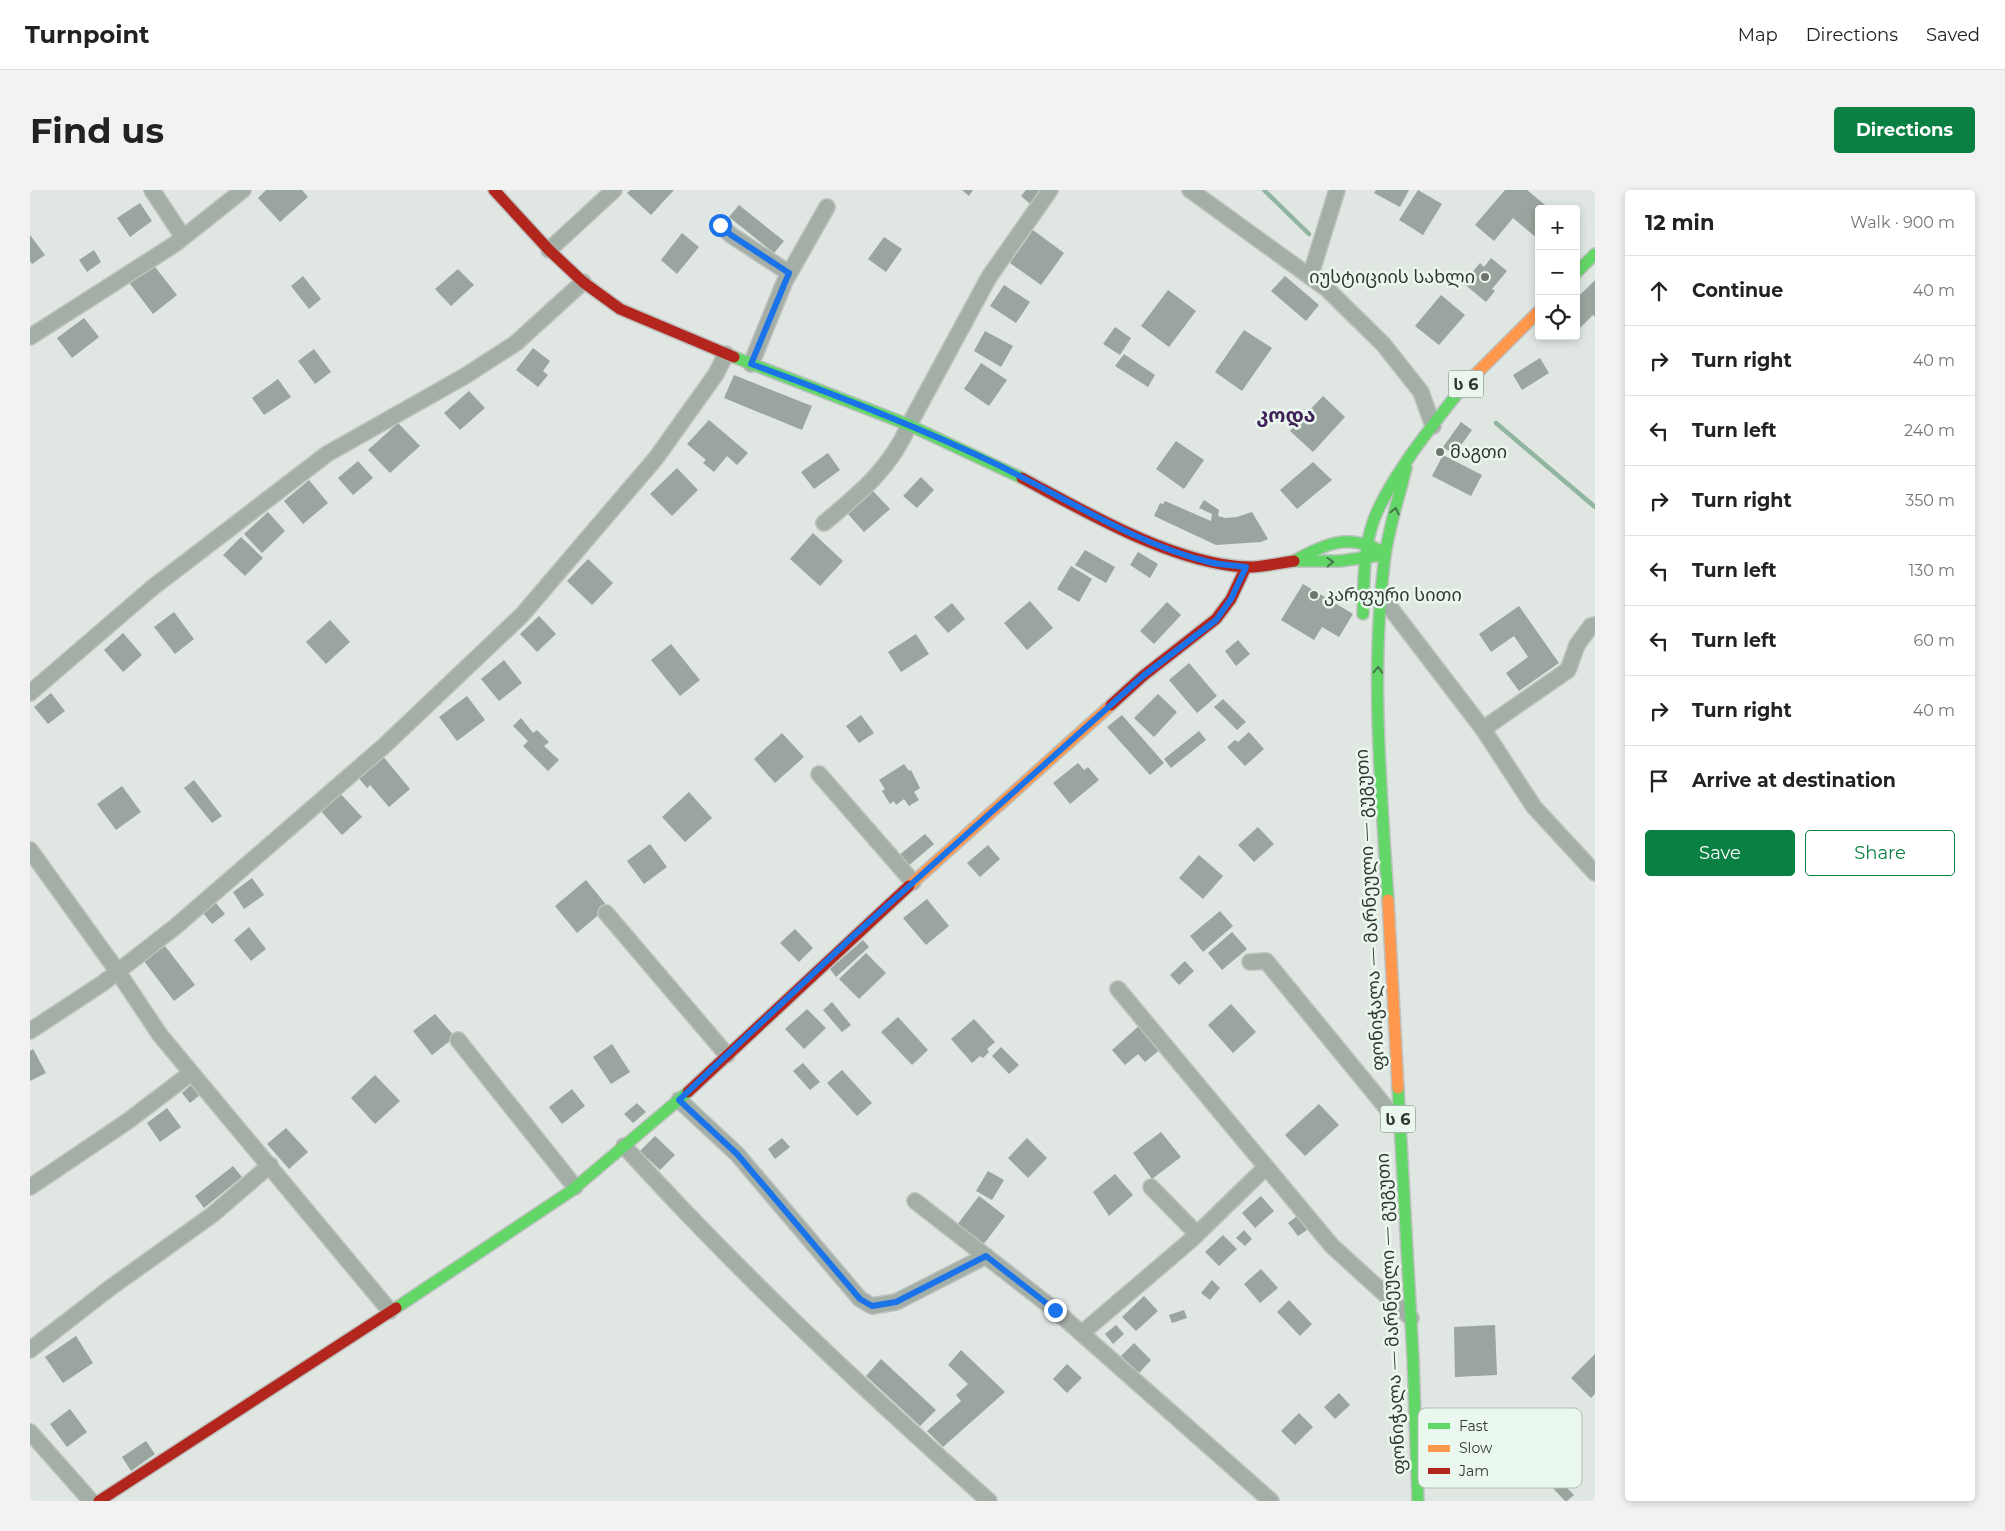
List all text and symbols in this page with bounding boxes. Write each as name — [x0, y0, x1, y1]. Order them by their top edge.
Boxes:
text: Turnpoint — [25, 20, 149, 49]
text: Map — [1738, 24, 1778, 46]
text: Directions — [1806, 24, 1898, 46]
text: Saved — [1926, 24, 1980, 46]
button: Directions — [1834, 107, 1975, 153]
text: Find us — [30, 109, 164, 152]
map controls — [1535, 205, 1580, 340]
button: + — [1535, 205, 1580, 250]
text: 12 min — [1645, 210, 1714, 235]
text: Walk · 900 m — [1850, 213, 1955, 232]
route start — [709, 214, 732, 237]
button: − — [1535, 250, 1580, 295]
place label: იუსტიციის სახლი — [1309, 266, 1475, 288]
marker: იუსტიციის სახლი — [1479, 271, 1491, 283]
icon: ahead — [1645, 277, 1673, 305]
text: Continue — [1692, 279, 1783, 302]
text: 40 m — [1913, 281, 1955, 300]
button: locate — [1535, 295, 1580, 340]
icon: right — [1645, 347, 1673, 375]
text: Turn right — [1692, 349, 1792, 372]
text: 40 m — [1913, 351, 1955, 370]
road number: ს 6 — [1448, 370, 1484, 398]
district label: კოდა — [1256, 403, 1316, 428]
icon: left — [1645, 417, 1673, 445]
text: Turn left — [1692, 419, 1777, 442]
text: 240 m — [1904, 421, 1955, 440]
place label: მაგთი — [1450, 441, 1507, 463]
marker: მაგთი — [1434, 446, 1446, 458]
icon: right — [1645, 487, 1673, 515]
text: Turn right — [1692, 489, 1792, 512]
text: 350 m — [1905, 491, 1955, 510]
one-way arrow — [1389, 507, 1400, 516]
one-way arrow — [1326, 557, 1334, 567]
icon: left — [1645, 557, 1673, 585]
text: Turn left — [1692, 559, 1777, 582]
text: 130 m — [1908, 561, 1955, 580]
place label: კარფური სითი — [1324, 584, 1462, 606]
marker: კარფური სითი — [1308, 589, 1320, 601]
icon: left — [1645, 627, 1673, 655]
text: Turn left — [1692, 629, 1777, 652]
text: 60 m — [1913, 631, 1955, 650]
one-way arrow — [1373, 666, 1383, 674]
icon: right — [1645, 697, 1673, 725]
text: Turn right — [1692, 699, 1792, 722]
text: 40 m — [1913, 701, 1955, 720]
street label: ფონიჭალა — მარნეული — გუგუთი — [1351, 749, 1389, 1071]
icon: arrive — [1645, 767, 1673, 795]
text: Arrive at destination — [1692, 769, 1896, 792]
button: Save — [1645, 830, 1795, 876]
button: Share — [1805, 830, 1955, 876]
road number: ს 6 — [1380, 1106, 1416, 1132]
street label: ფონიჭალა — მარნეული — გუგუთი — [1372, 1153, 1410, 1475]
route end — [1044, 1299, 1067, 1322]
legend — [1418, 1408, 1582, 1488]
text: Fast — [1459, 1417, 1489, 1435]
text: Slow — [1459, 1439, 1493, 1457]
text: Jam — [1458, 1462, 1489, 1480]

